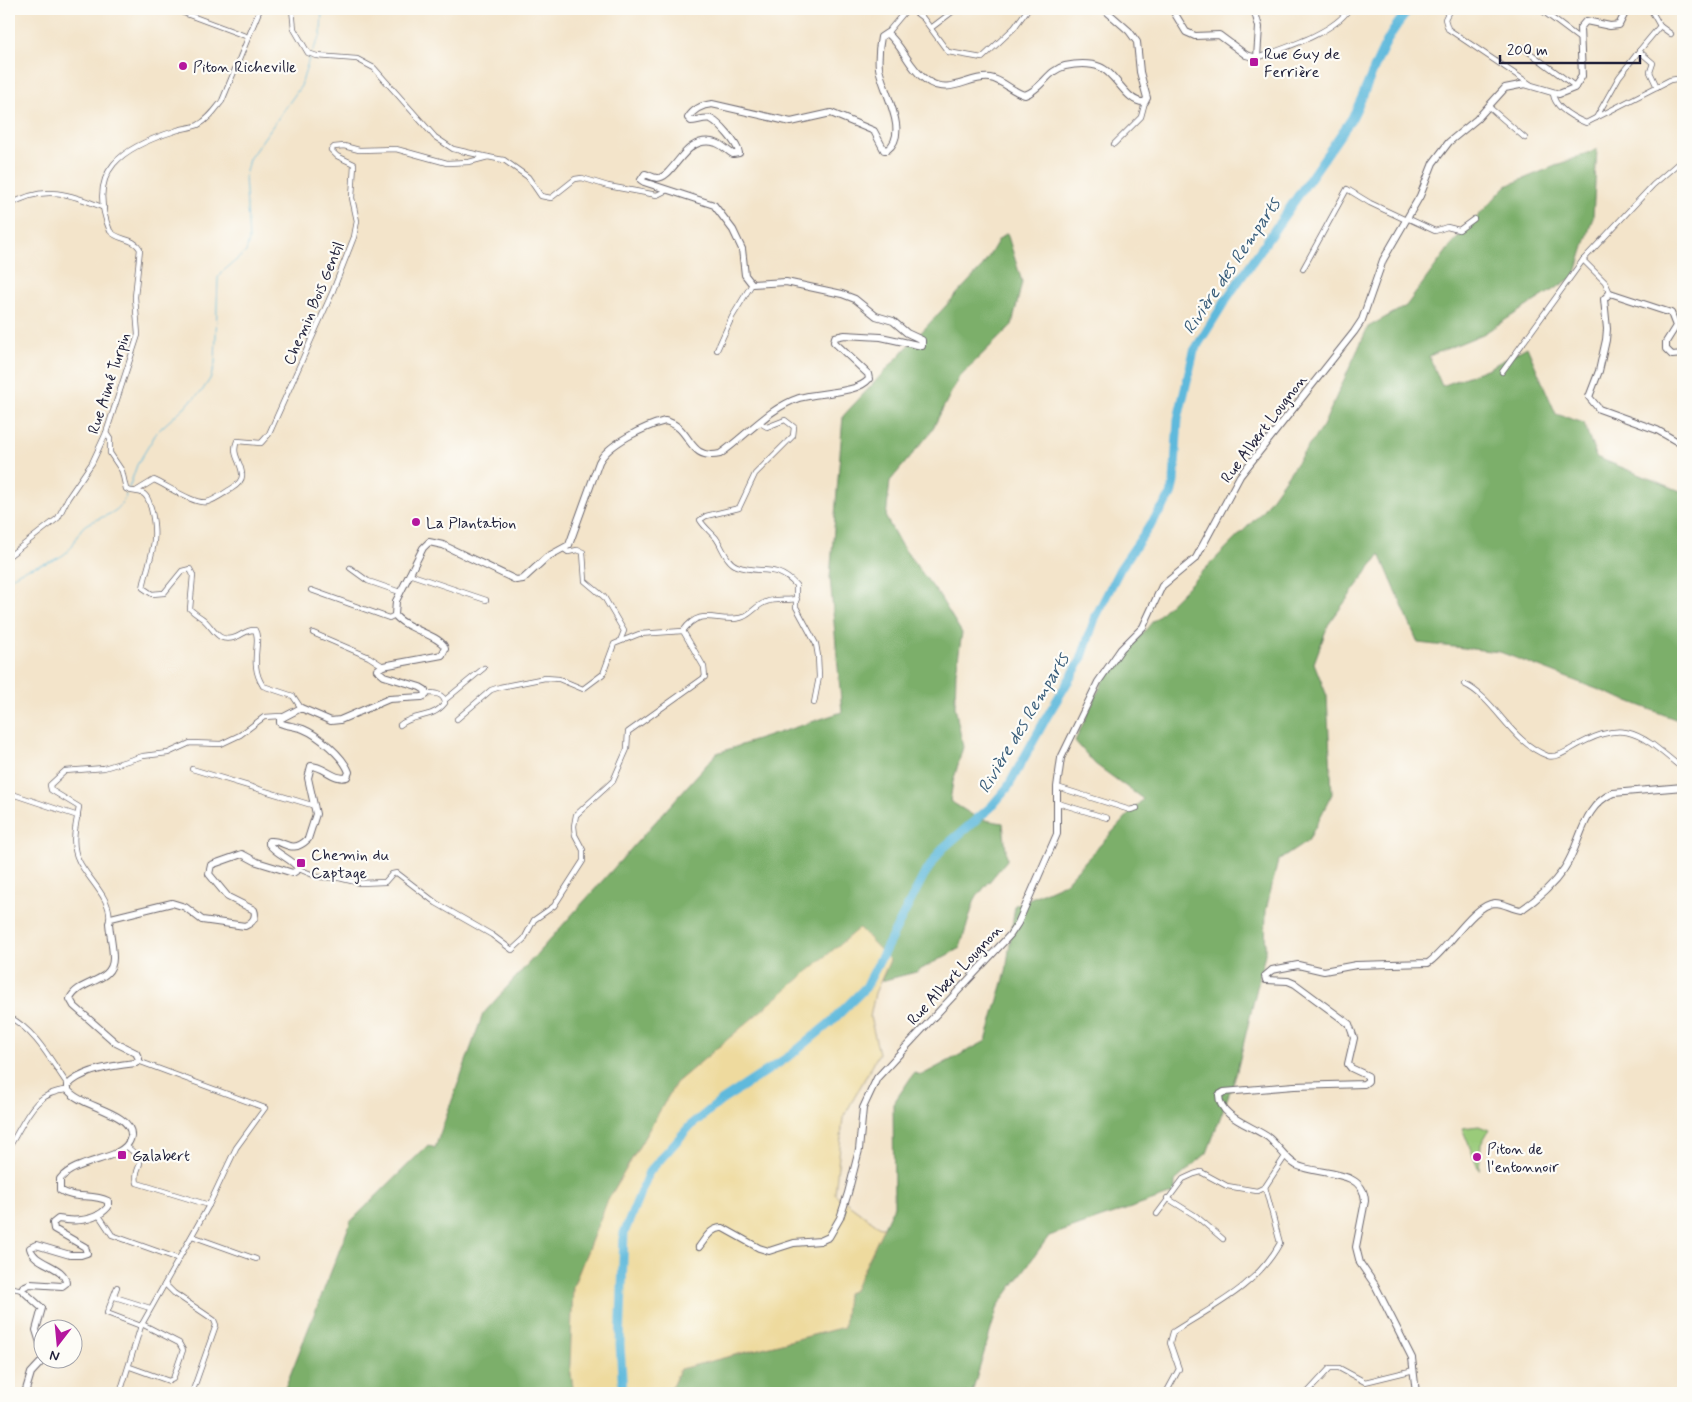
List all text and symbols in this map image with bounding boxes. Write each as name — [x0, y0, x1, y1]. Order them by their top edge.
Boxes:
scale bar — [1500, 32, 1640, 64]
text: 200 m — [1507, 41, 1548, 61]
place label: Rue Guy de Ferrière — [1264, 44, 1340, 83]
marker: Rue Guy de Ferrière — [1248, 56, 1260, 68]
place label: Piton Richeville — [193, 57, 297, 78]
marker: Piton Richeville — [177, 60, 189, 72]
water label: Rivière des Remparts — [1177, 192, 1287, 339]
street label: Chemin Bois Gentil — [279, 238, 350, 369]
street label: Rue Aimé Turpin — [83, 330, 136, 437]
street label: Rue Albert Lougnon — [1216, 370, 1312, 488]
place label: La Plantation — [426, 513, 516, 534]
marker: La Plantation — [410, 516, 422, 528]
water label: Rivière des Remparts — [973, 648, 1076, 798]
place label: Chemin du Captage — [311, 845, 389, 884]
marker: Chemin du Captage — [295, 857, 307, 869]
street label: Rue Albert Lougnon — [903, 920, 1008, 1030]
place label: Piton de l'entonnoir — [1487, 1139, 1559, 1178]
place label: Galabert — [132, 1146, 190, 1167]
marker: Galabert — [116, 1149, 128, 1161]
marker: Piton de l'entonnoir — [1471, 1151, 1483, 1163]
north arrow — [32, 1320, 82, 1370]
text: N — [48, 1346, 62, 1365]

